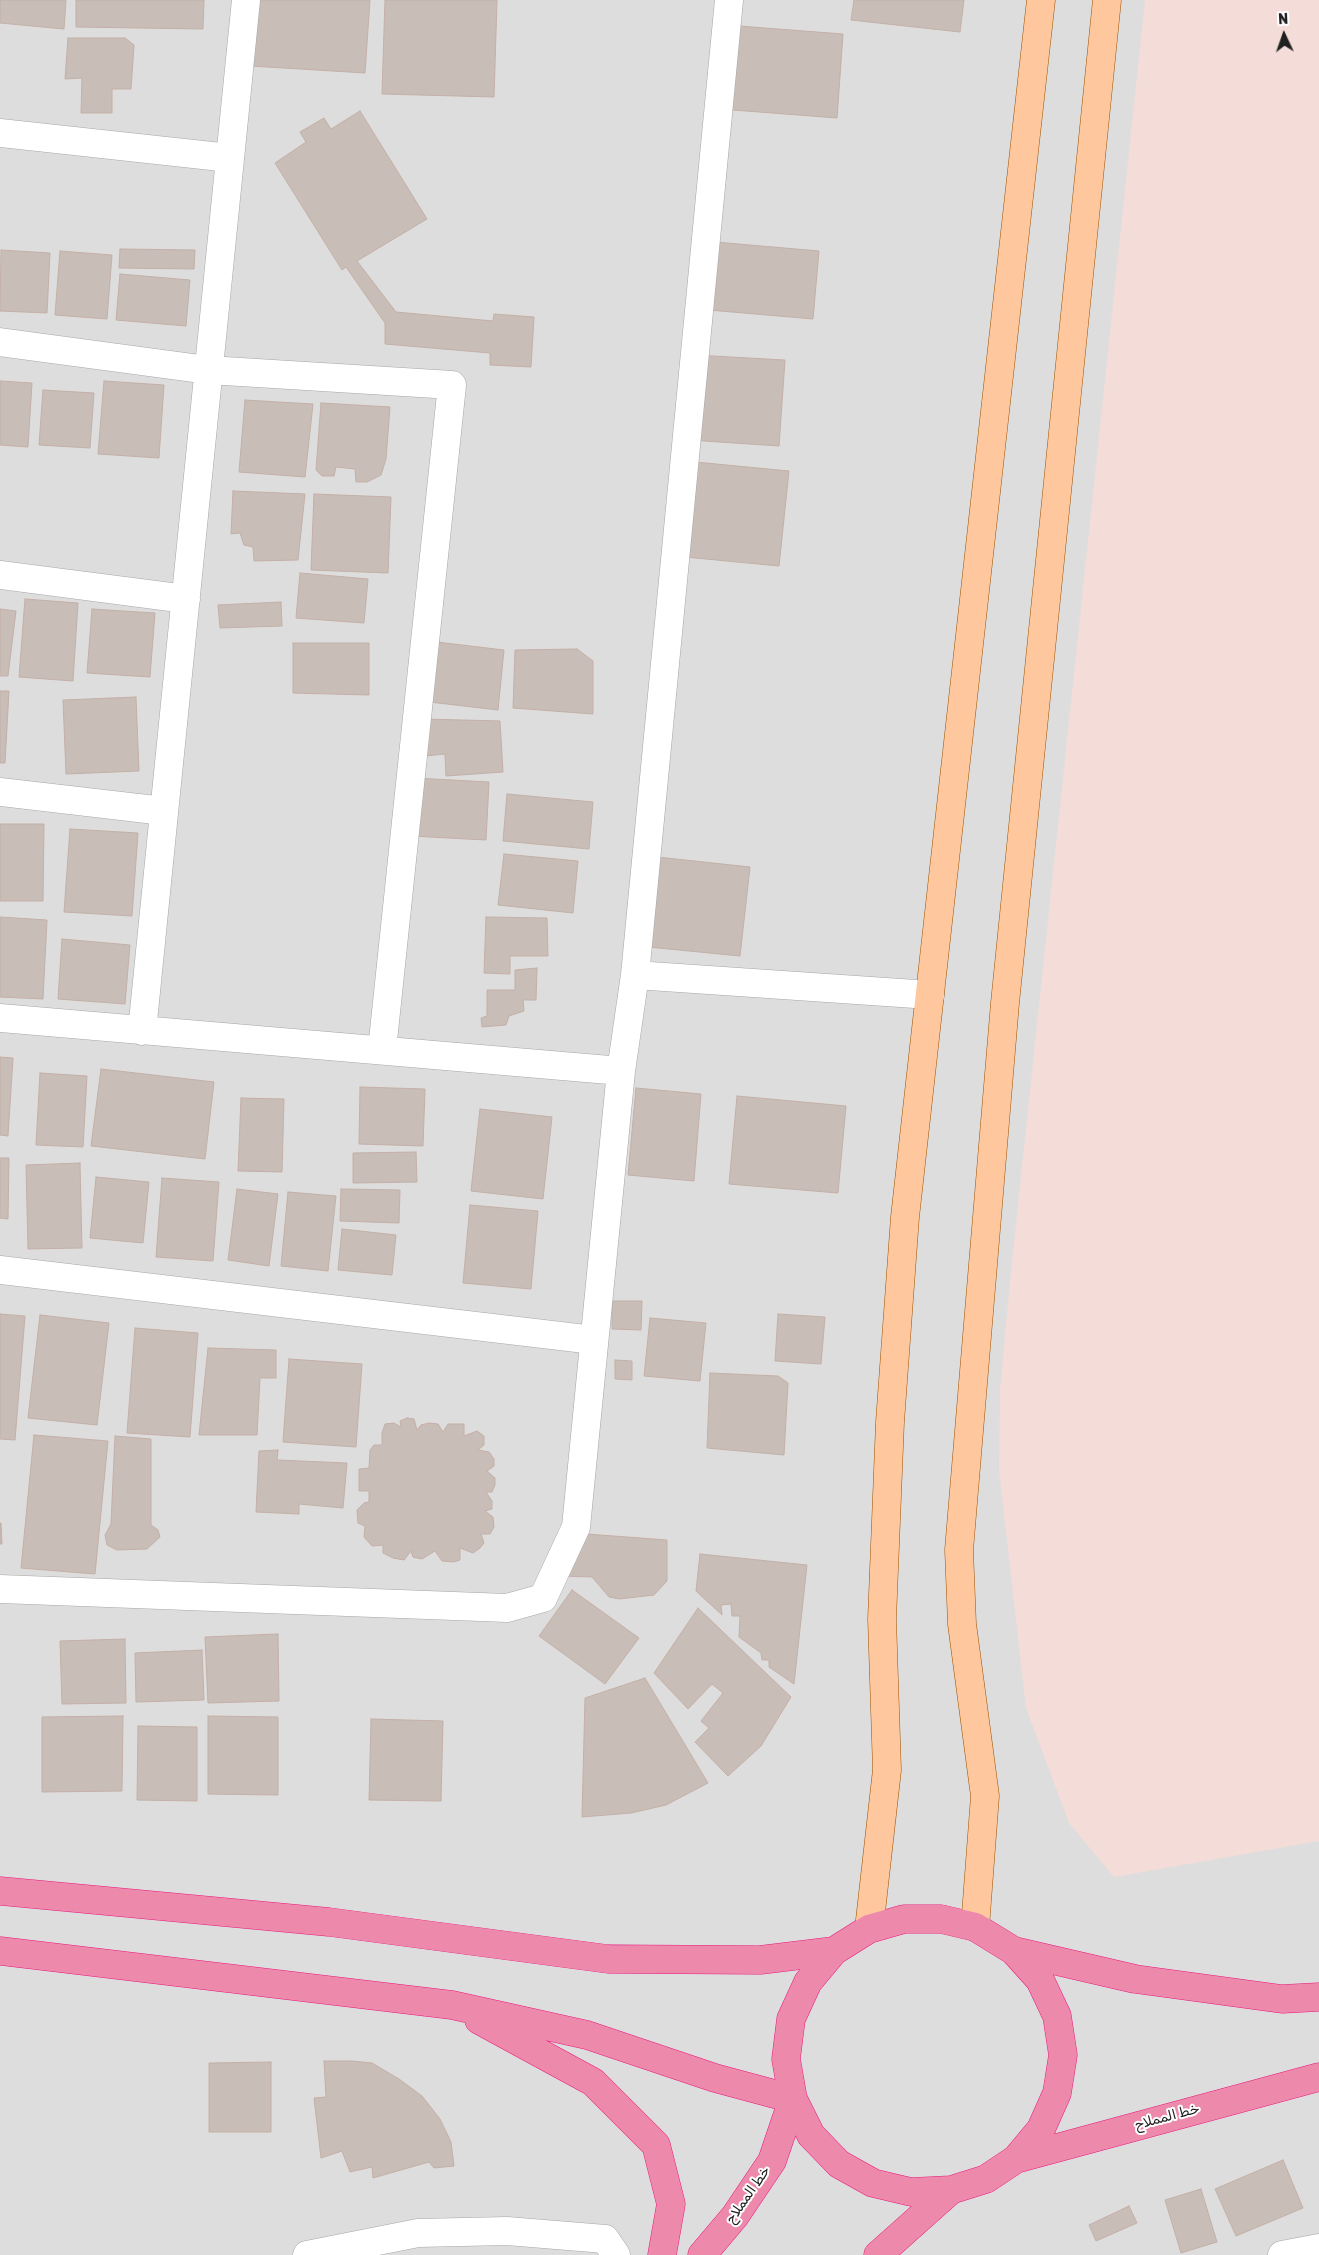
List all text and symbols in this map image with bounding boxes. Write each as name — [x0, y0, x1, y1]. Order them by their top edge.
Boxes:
north arrow — [1259, 10, 1309, 60]
text: N — [1278, 11, 1289, 28]
street label: خط المملاح — [1133, 2100, 1201, 2134]
street label: خط المملاح — [722, 2163, 774, 2227]

